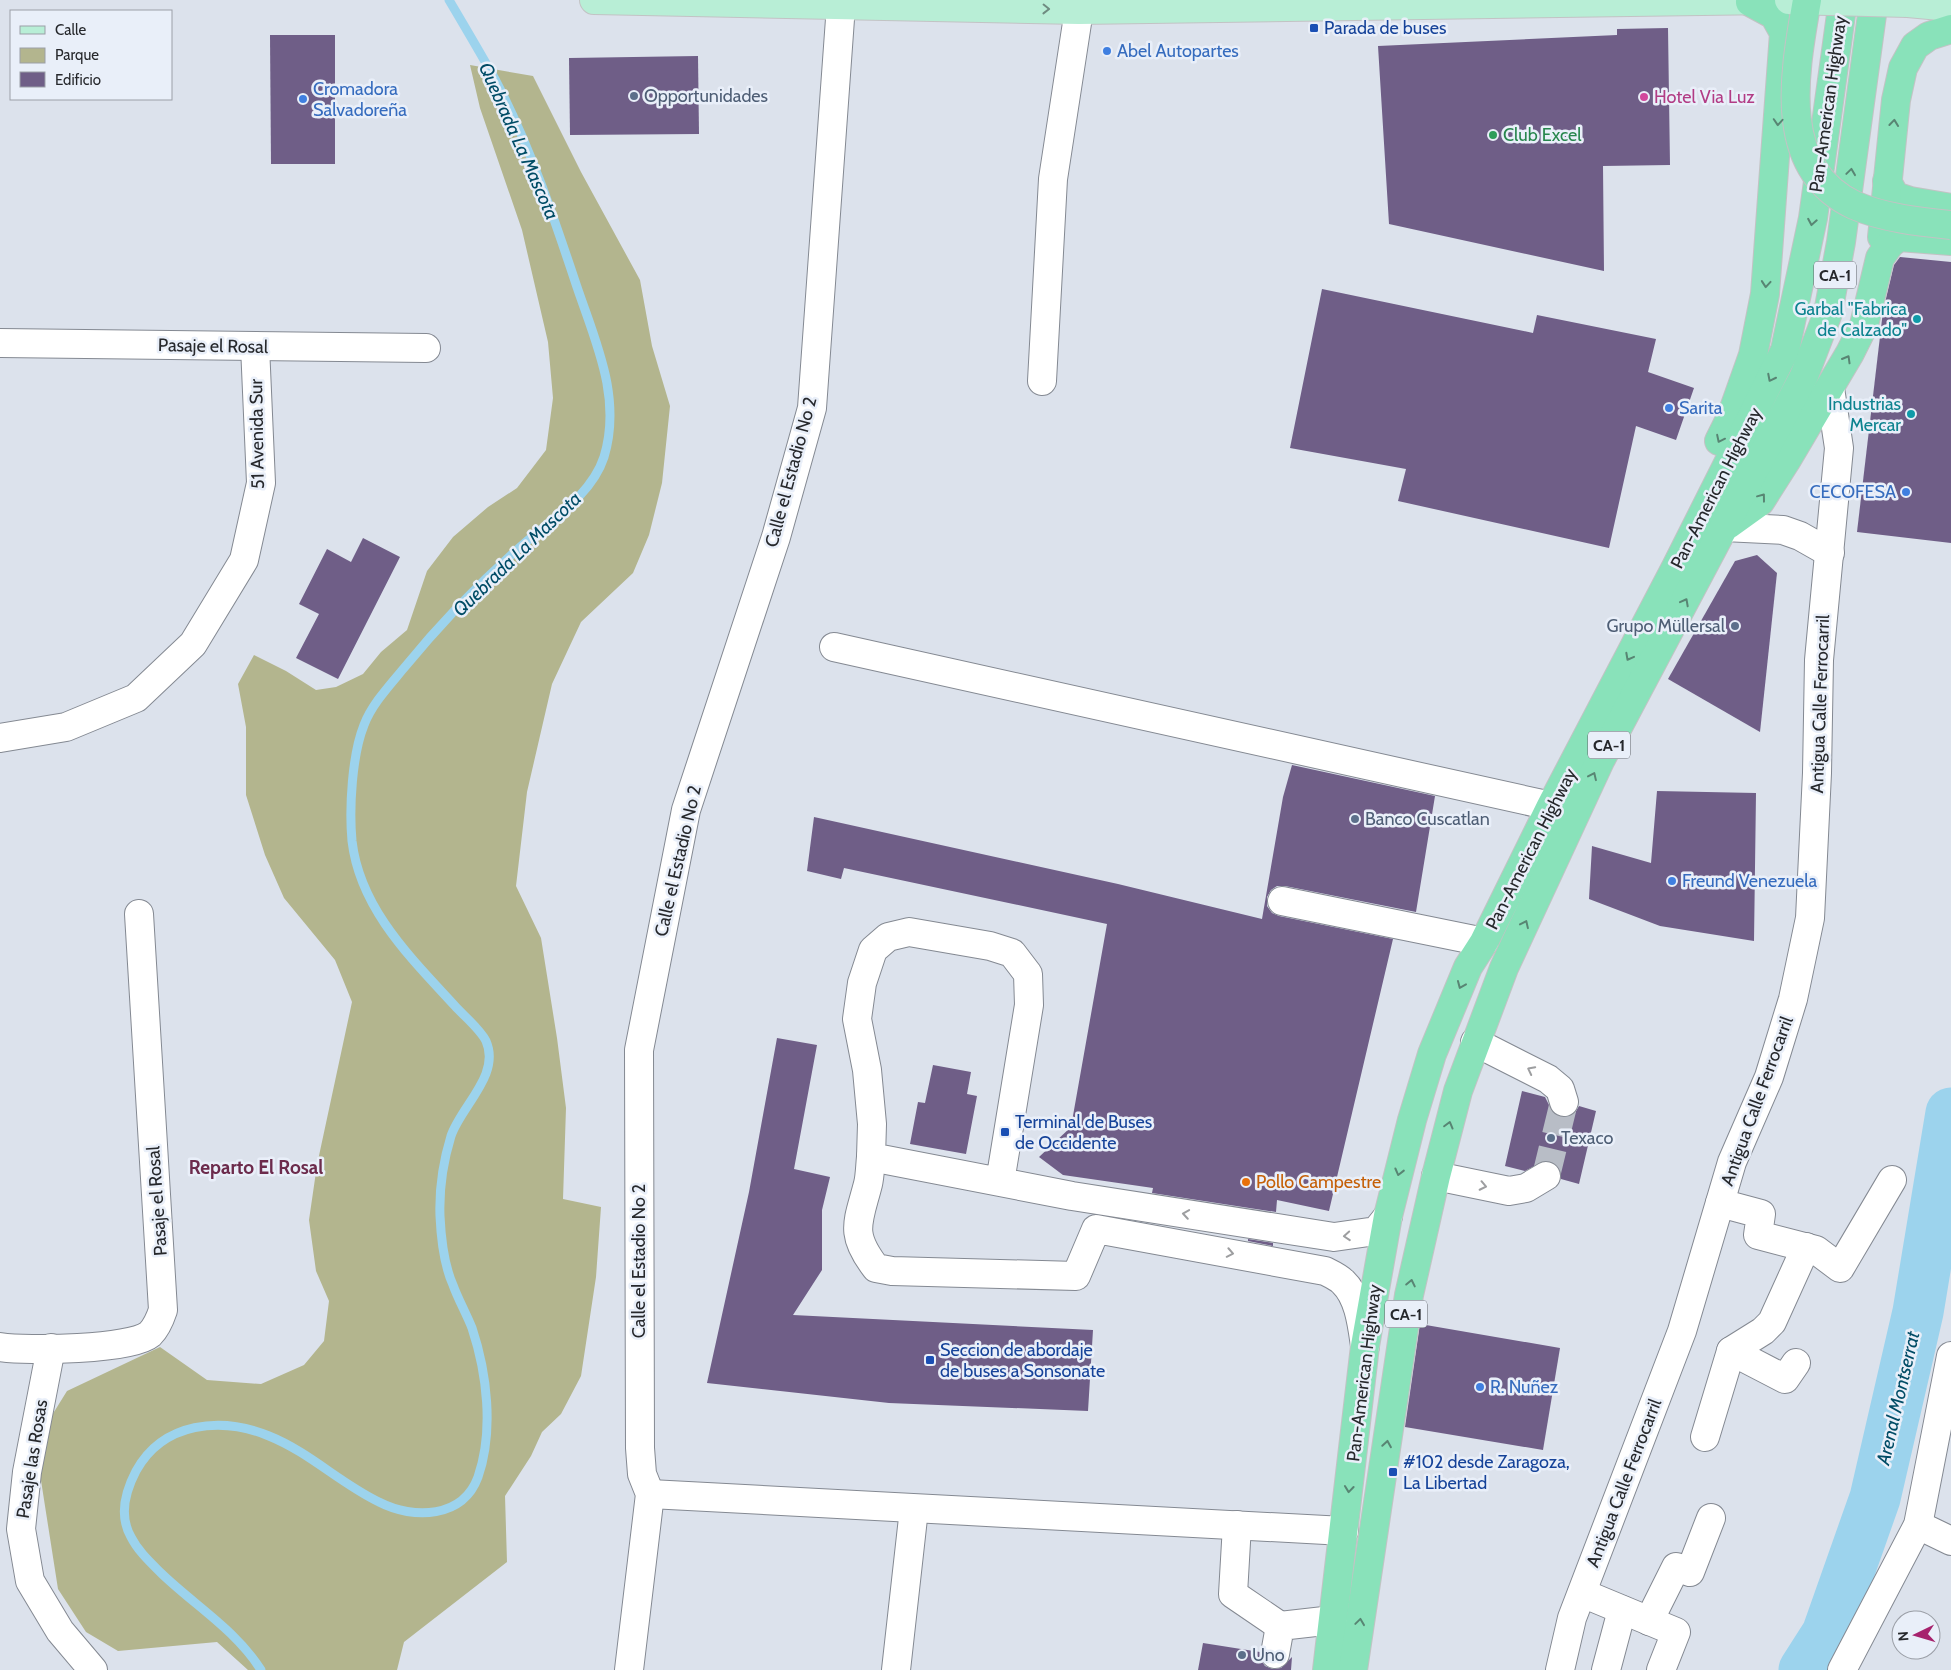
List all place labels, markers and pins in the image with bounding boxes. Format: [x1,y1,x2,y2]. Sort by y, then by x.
place label: Parada de buses [1324,17,1446,39]
marker: Parada de buses [1308,22,1320,34]
place label: Abel Autopartes [1117,40,1239,62]
marker: Abel Autopartes [1101,45,1113,57]
place label: Cromadora Salvadoreña [313,78,407,121]
place label: Opportunidades [644,85,768,107]
place label: Hotel Via Luz [1654,86,1755,108]
marker: Opportunidades [628,90,640,102]
marker: Hotel Via Luz [1638,91,1650,103]
marker: Cromadora Salvadoreña [297,93,309,105]
place label: Club Excel [1503,124,1582,146]
marker: Club Excel [1487,129,1499,141]
place label: Garbal "Fabrica de Calzado" [1795,298,1907,341]
marker: Garbal "Fabrica de Calzado" [1911,313,1923,325]
place label: Industrias Mercar [1828,393,1901,436]
place label: Sarita [1679,397,1723,419]
marker: Sarita [1663,402,1675,414]
marker: Industrias Mercar [1905,408,1917,420]
place label: CECOFESA [1809,481,1896,503]
marker: CECOFESA [1900,486,1912,498]
place label: Grupo Müllersal [1606,615,1726,637]
marker: Grupo Müllersal [1729,620,1741,632]
place label: Banco Cuscatlan [1365,808,1490,830]
marker: Banco Cuscatlan [1349,813,1361,825]
place label: Freund Venezuela [1682,870,1818,892]
marker: Freund Venezuela [1666,875,1678,887]
place label: Terminal de Buses de Occidente [1015,1111,1152,1154]
marker: Terminal de Buses de Occidente [999,1126,1011,1138]
place label: Texaco [1561,1127,1613,1149]
marker: Texaco [1545,1132,1557,1144]
place label: Pollo Campestre [1256,1171,1381,1193]
marker: Pollo Campestre [1240,1176,1252,1188]
place label: Seccion de abordaje de buses a Sonsonate [940,1339,1105,1382]
marker: Seccion de abordaje de buses a Sonsonate [924,1354,936,1366]
place label: R. Nuñez [1490,1376,1559,1398]
marker: R. Nuñez [1474,1381,1486,1393]
place label: #102 desde Zaragoza, La Libertad [1403,1451,1570,1494]
marker: #102 desde Zaragoza, La Libertad [1387,1466,1399,1478]
place label: Uno [1252,1644,1285,1666]
marker: Uno [1236,1649,1248,1661]

